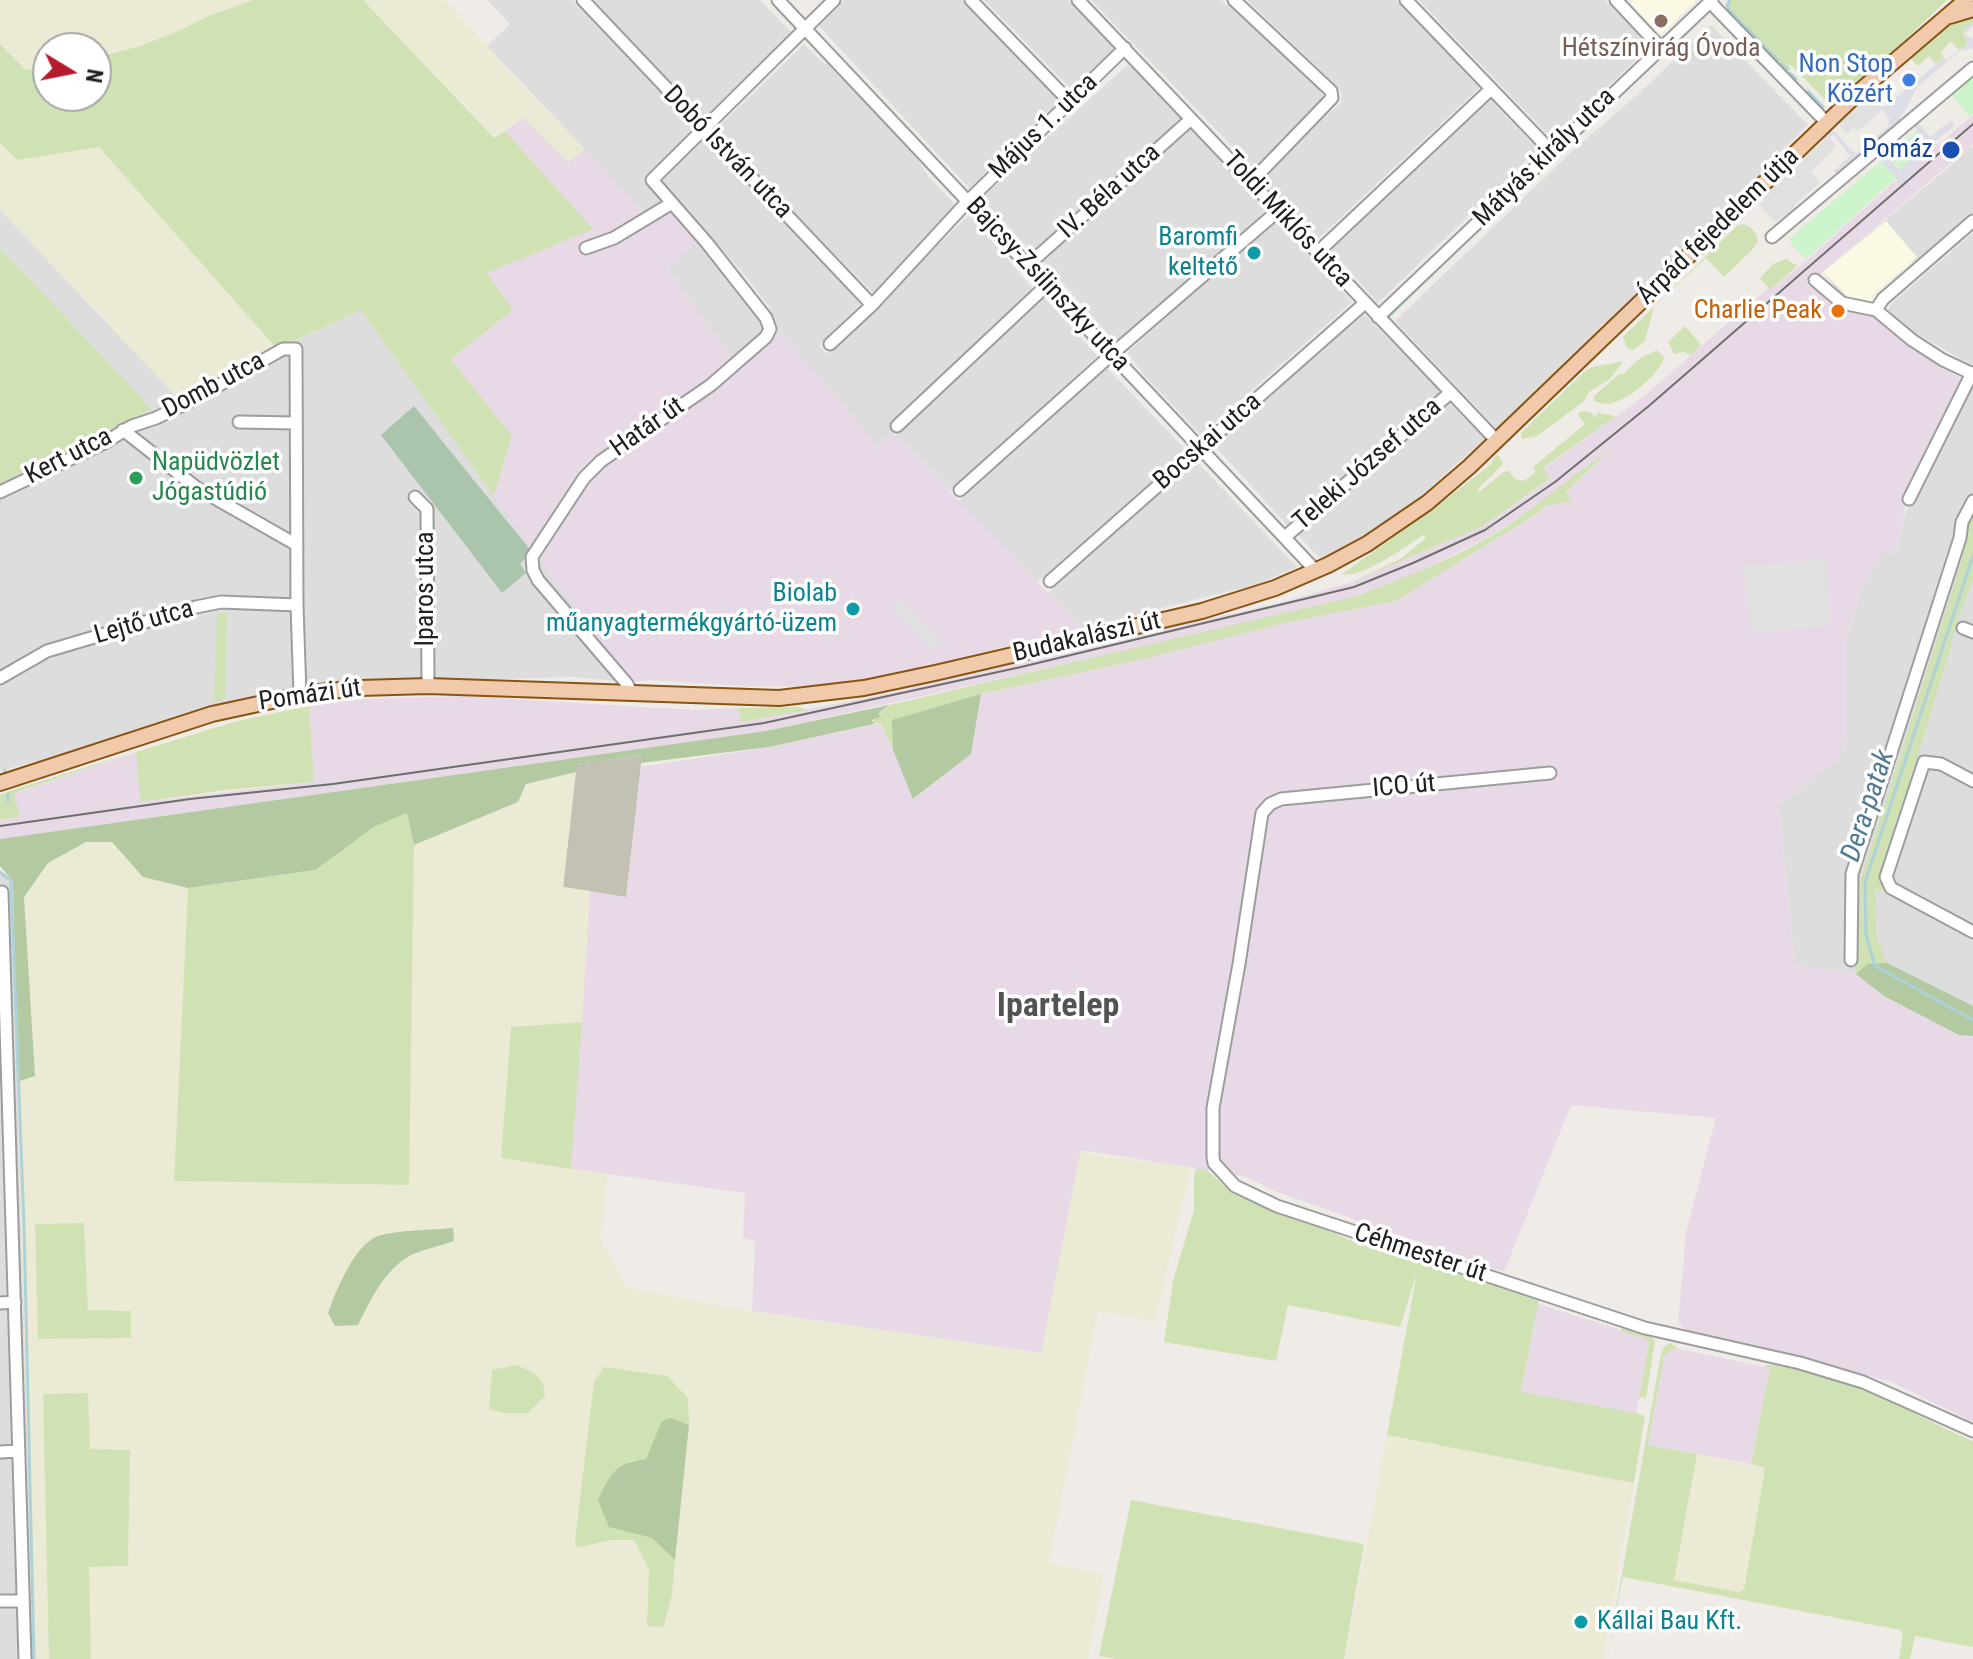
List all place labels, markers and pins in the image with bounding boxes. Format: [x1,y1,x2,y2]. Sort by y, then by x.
marker: Hétszínvirág Óvoda [1652,12,1670,30]
place label: Hétszínvirág Óvoda [1562,33,1760,65]
place label: Non Stop Közért [1798,49,1893,110]
marker: Non Stop Közért [1900,71,1918,89]
place label: Pomáz [1862,134,1933,166]
marker: Pomáz [1940,139,1962,161]
place label: Baromfi keltető [1158,222,1238,284]
marker: Baromfi keltető [1245,244,1263,262]
place label: Charlie Peak [1694,295,1822,327]
marker: Charlie Peak [1829,302,1847,320]
place label: Napüdvözlet Jógastúdió [152,447,280,508]
marker: Napüdvözlet Jógastúdió [127,469,145,487]
place label: Biolab műanyagtermékgyártó-üzem [546,578,837,640]
marker: Biolab műanyagtermékgyártó-üzem [844,600,862,618]
place label: Kállai Bau Kft. [1597,1606,1742,1638]
marker: Kállai Bau Kft. [1572,1613,1590,1631]

